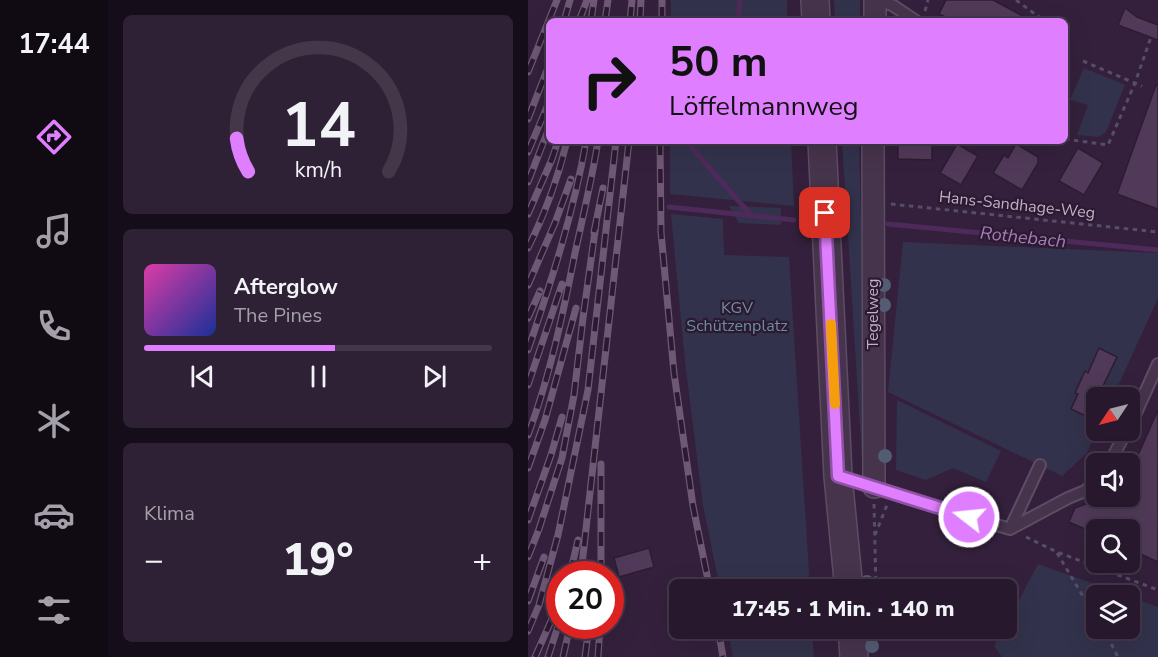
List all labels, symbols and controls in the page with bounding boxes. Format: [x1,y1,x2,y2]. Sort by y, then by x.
text: 17:44 [18,26,90,63]
text: 50 m [669,34,768,91]
icon: right [570,42,648,120]
text: 14 [281,83,355,168]
text: Löffelmannweg [669,88,859,125]
icon: directions [33,116,75,158]
text: km/h [294,155,342,185]
street label: Hans-Sandhage-Weg [938,186,1096,224]
pin [799,187,850,238]
icon: arrive [808,196,841,229]
icon: music [33,210,75,252]
water label: Rothebach [979,221,1067,253]
text: Afterglow [234,272,338,302]
street label: Tegelweg [862,279,884,349]
park label: KGV Schützenplatz [686,297,788,337]
text: The Pines [234,302,322,329]
icon: phone [33,305,75,347]
icon: previous [186,360,219,393]
icon: pause [302,360,335,393]
icon: next [418,360,451,393]
north arrow [1086,387,1140,441]
map controls [1086,387,1140,639]
icon: climate [33,400,75,442]
button: sound [1086,453,1140,507]
position arrow [937,485,1001,549]
icon: car [33,494,75,536]
text: Klima [144,500,195,527]
button: search [1086,519,1140,573]
text: 19° [282,530,354,591]
text: − [144,538,164,583]
text: + [472,538,492,583]
speed limit sign: 20 [546,561,624,639]
button: layers [1086,585,1140,639]
icon: filters [33,589,75,631]
text: 17:45 · 1 Min. · 140 m [732,594,955,624]

